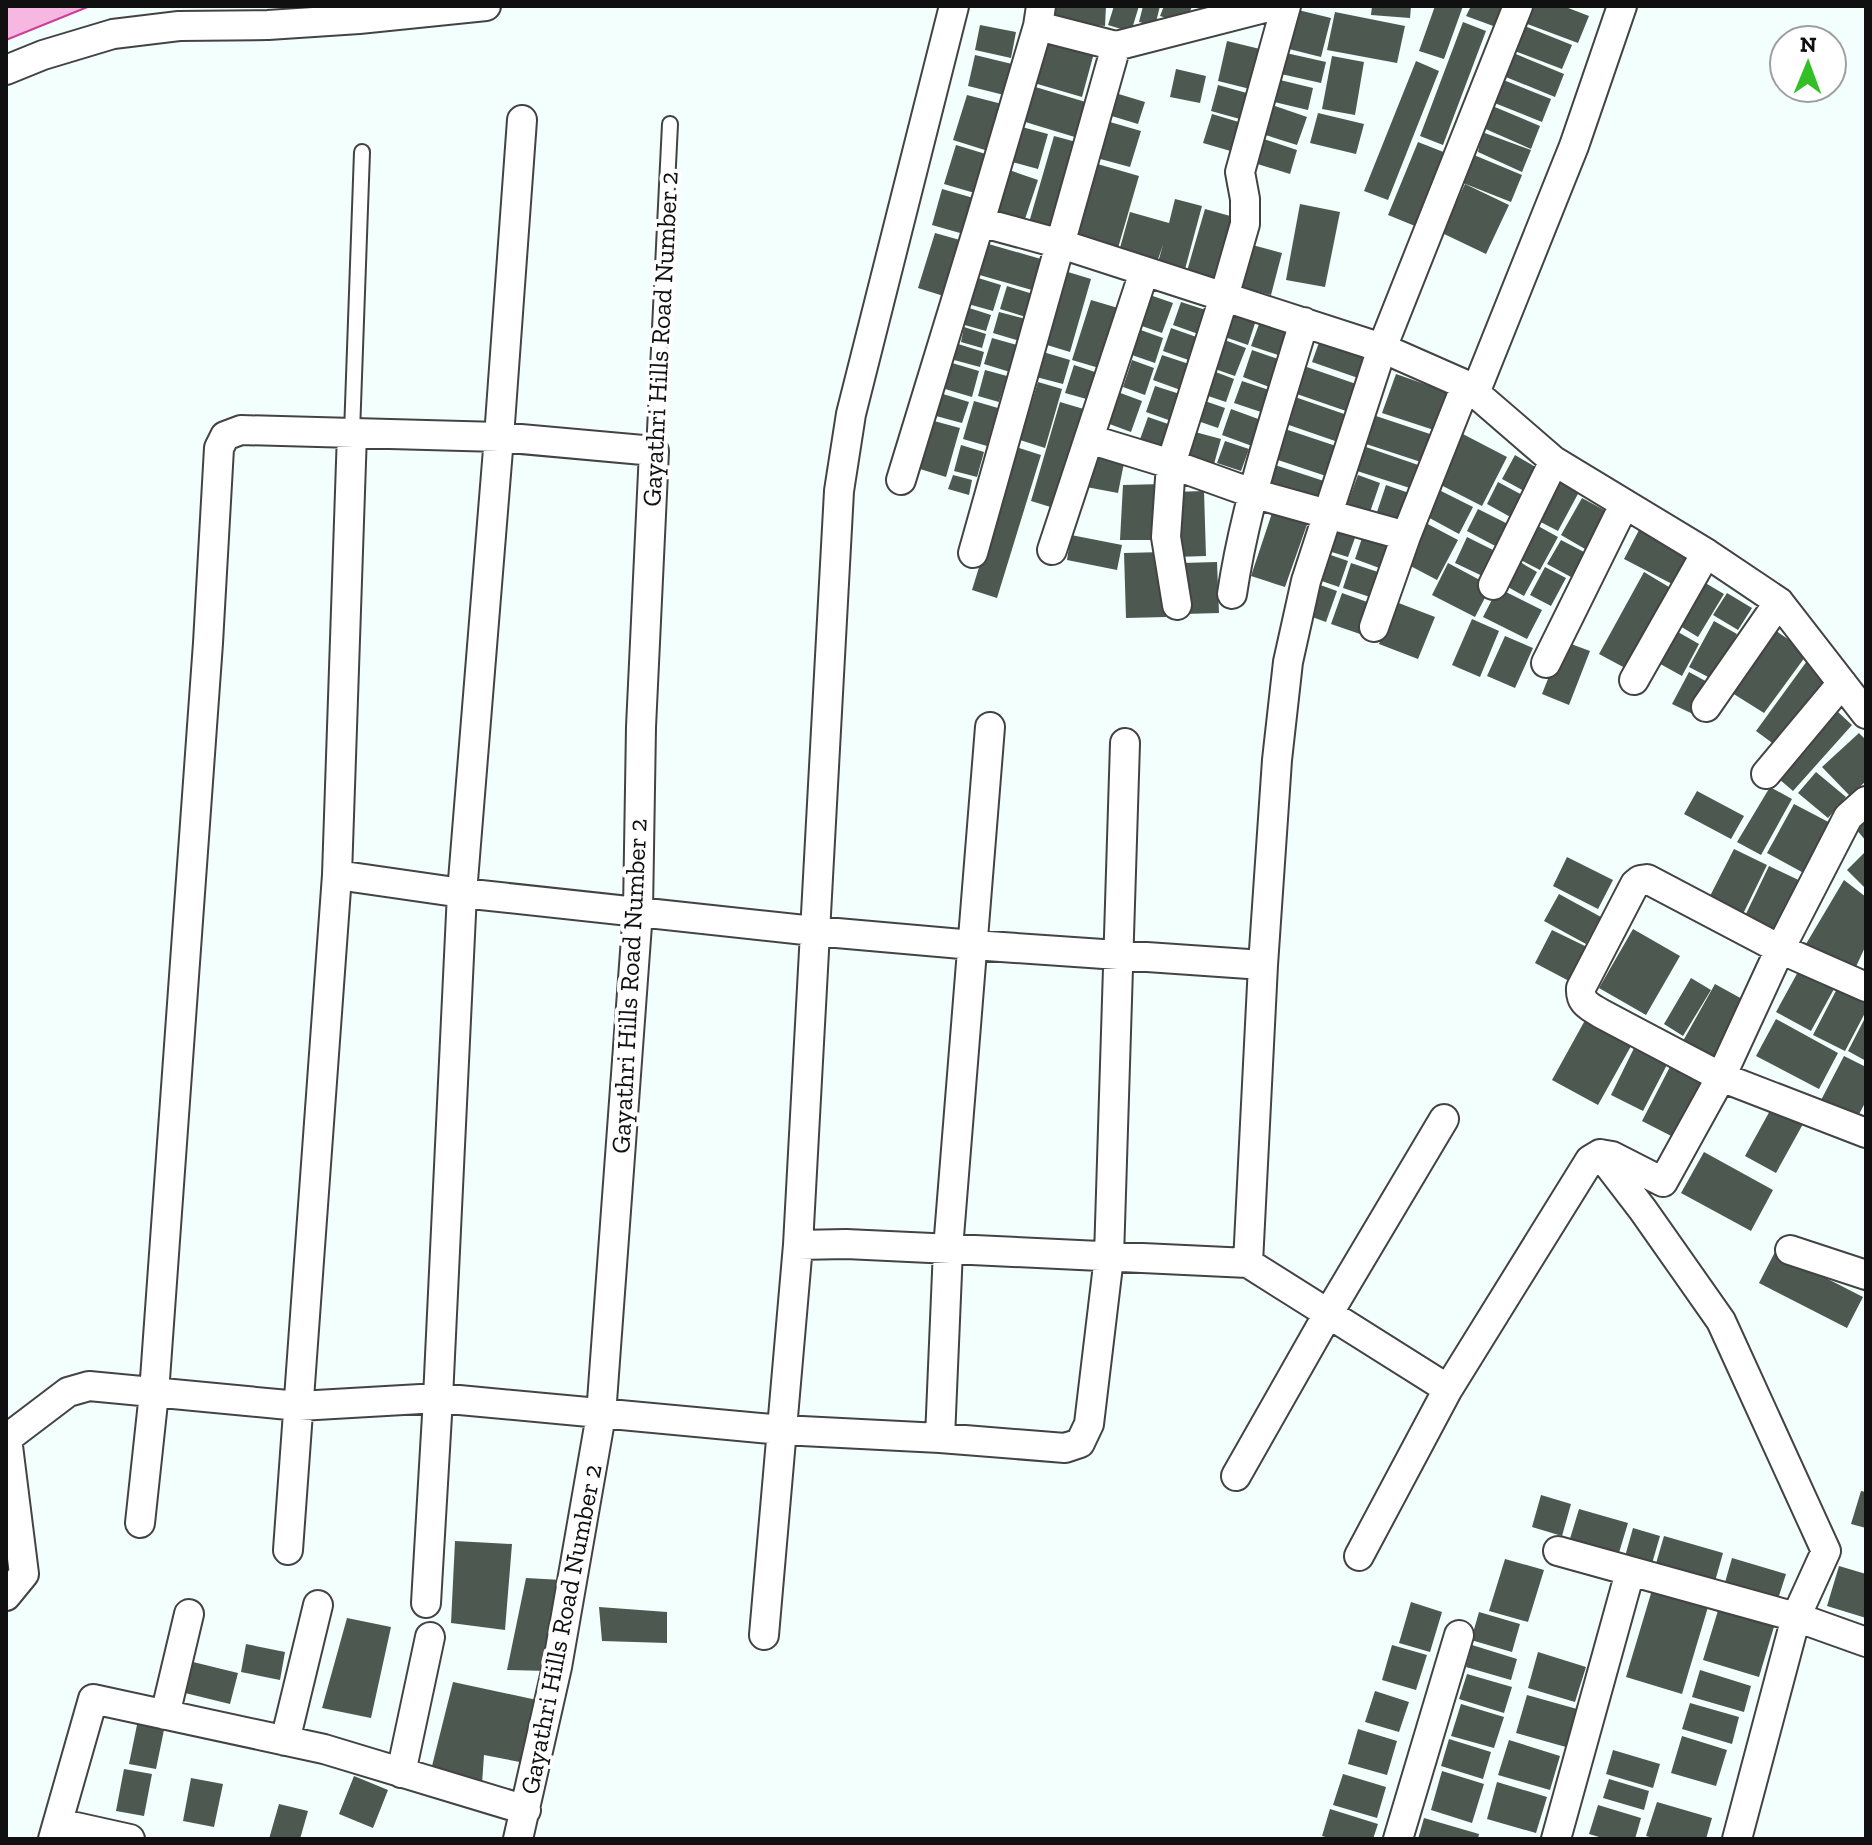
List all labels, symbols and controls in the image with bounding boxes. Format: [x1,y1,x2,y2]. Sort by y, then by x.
north arrow [1768,24,1848,104]
text: N [1800,31,1817,58]
street label: Gayathri Hills Road Number 2 [635,171,685,507]
street label: Gayathri Hills Road Number 2 [604,818,654,1154]
street label: Gayathri Hills Road Number 2 [513,1461,609,1797]

